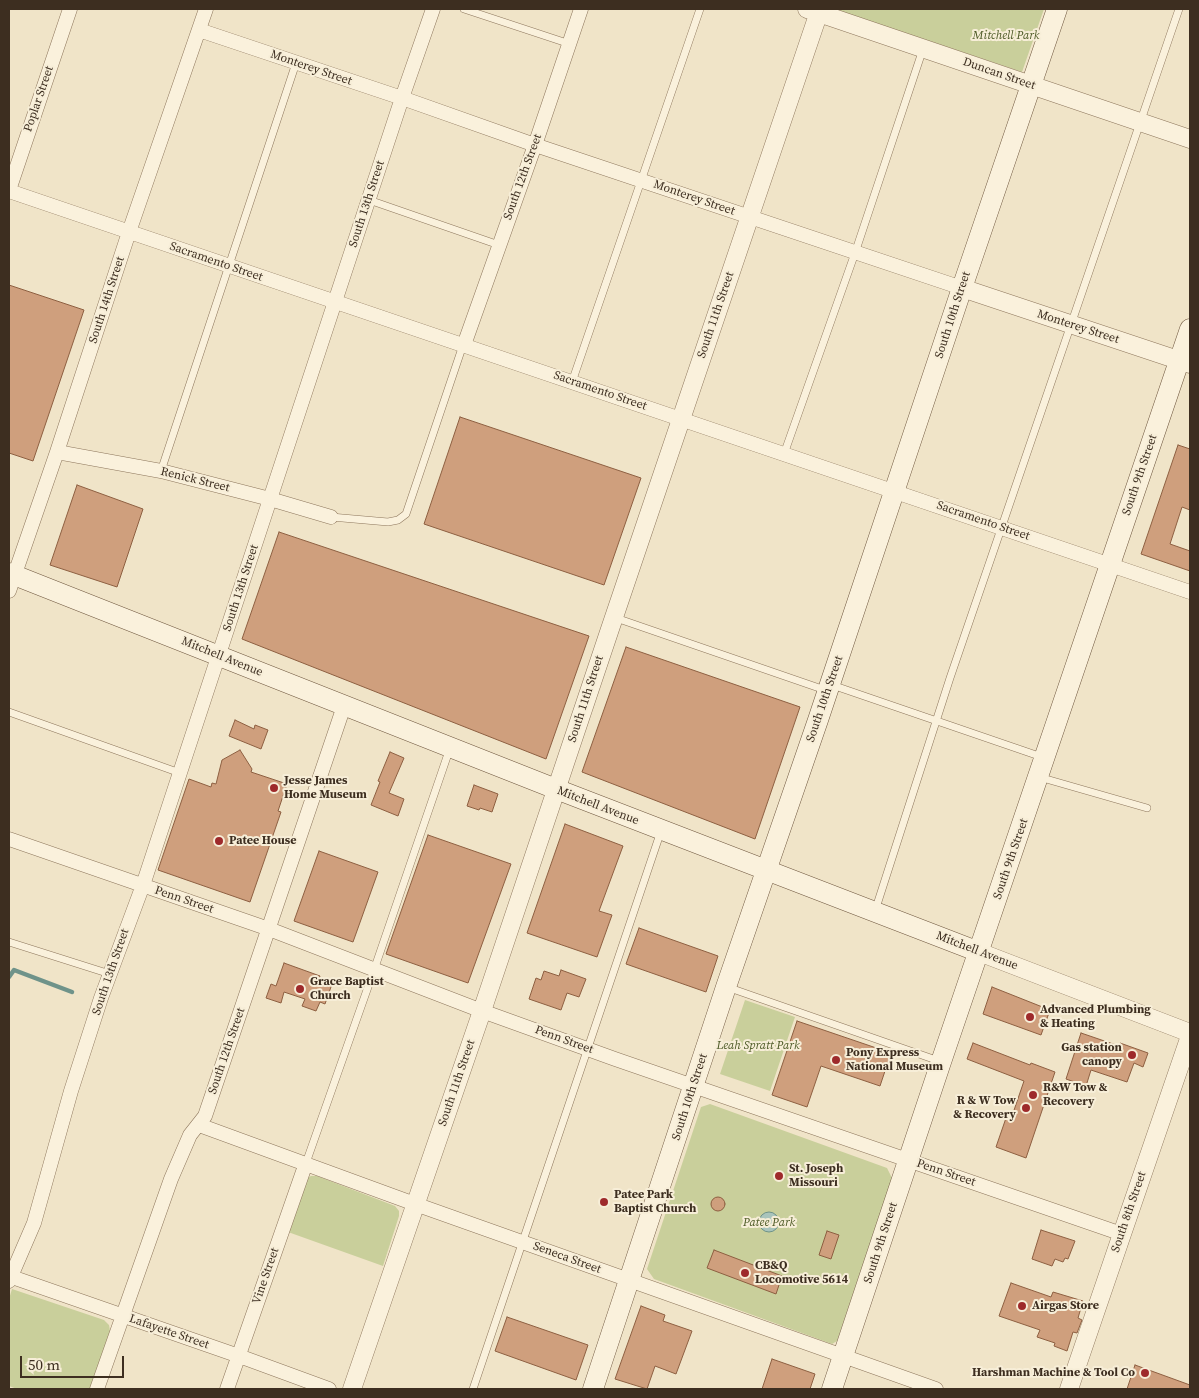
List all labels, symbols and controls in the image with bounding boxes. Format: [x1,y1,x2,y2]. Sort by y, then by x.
park label: Mitchell Park [972,29,1040,43]
street label: Monterey Street [268,47,354,89]
street label: Duncan Street [961,55,1037,93]
street label: Poplar Street [21,64,57,134]
street label: South 12th Street [501,132,545,222]
street label: South 13th Street [346,159,388,249]
street label: Monterey Street [651,177,737,219]
street label: Sacramento Street [168,239,264,285]
street label: South 14th Street [86,255,128,345]
street label: South 11th Street [694,270,738,360]
street label: South 10th Street [932,270,974,360]
street label: Monterey Street [1035,307,1121,347]
street label: Sacramento Street [552,368,648,414]
street label: South 9th Street [1119,433,1161,517]
street label: Renick Street [159,464,231,496]
street label: Sacramento Street [935,498,1031,544]
street label: South 13th Street [220,543,262,633]
street label: Mitchell Avenue [179,634,265,680]
street label: South 11th Street [565,654,607,744]
street label: South 10th Street [803,654,847,744]
place label: Jesse James Home Museum [284,774,367,802]
marker: Jesse James Home Museum [268,782,280,794]
street label: Mitchell Avenue [555,784,641,828]
street label: South 9th Street [990,817,1032,901]
place label: Patee House [229,834,297,848]
marker: Patee House [213,835,225,847]
street label: Penn Street [153,883,215,917]
street label: South 13th Street [89,927,133,1017]
street label: Mitchell Avenue [934,929,1020,973]
place label: Grace Baptist Church [310,975,384,1003]
marker: Grace Baptist Church [294,983,306,995]
place label: Advanced Plumbing & Heating [1040,1003,1151,1031]
street label: South 12th Street [205,1006,249,1096]
marker: Advanced Plumbing & Heating [1024,1011,1036,1023]
street label: Penn Street [533,1023,595,1057]
street label: South 11th Street [435,1038,479,1128]
park label: Leah Spratt Park [716,1039,800,1053]
place label: Gas station canopy [1061,1041,1122,1069]
place label: Pony Express National Museum [846,1046,943,1074]
marker: Gas station canopy [1126,1049,1138,1061]
street label: South 10th Street [669,1052,711,1142]
marker: Pony Express National Museum [830,1054,842,1066]
place label: R&W Tow & Recovery [1043,1081,1107,1109]
marker: R&W Tow & Recovery [1027,1089,1039,1101]
place label: R & W Tow & Recovery [953,1094,1016,1122]
marker: R & W Tow & Recovery [1020,1102,1032,1114]
street label: Penn Street [915,1156,977,1190]
place label: St. Joseph Missouri [789,1162,843,1190]
marker: St. Joseph Missouri [773,1170,785,1182]
street label: South 8th Street [1108,1170,1150,1254]
place label: Patee Park Baptist Church [614,1188,696,1216]
marker: Patee Park Baptist Church [598,1196,610,1208]
street label: South 9th Street [861,1201,901,1285]
park label: Patee Park [743,1216,795,1230]
street label: Seneca Street [531,1239,603,1277]
street label: Vine Street [250,1246,282,1306]
place label: CB&Q Locomotive 5614 [755,1259,848,1287]
marker: CB&Q Locomotive 5614 [739,1267,751,1279]
place label: Airgas Store [1032,1299,1099,1313]
marker: Airgas Store [1016,1300,1028,1312]
street label: Lafayette Street [127,1312,211,1352]
scale bar [22,1346,126,1378]
text: 50 m [28,1354,60,1375]
place label: Harshman Machine & Tool Co [972,1366,1135,1380]
marker: Harshman Machine & Tool Co [1139,1367,1151,1379]

